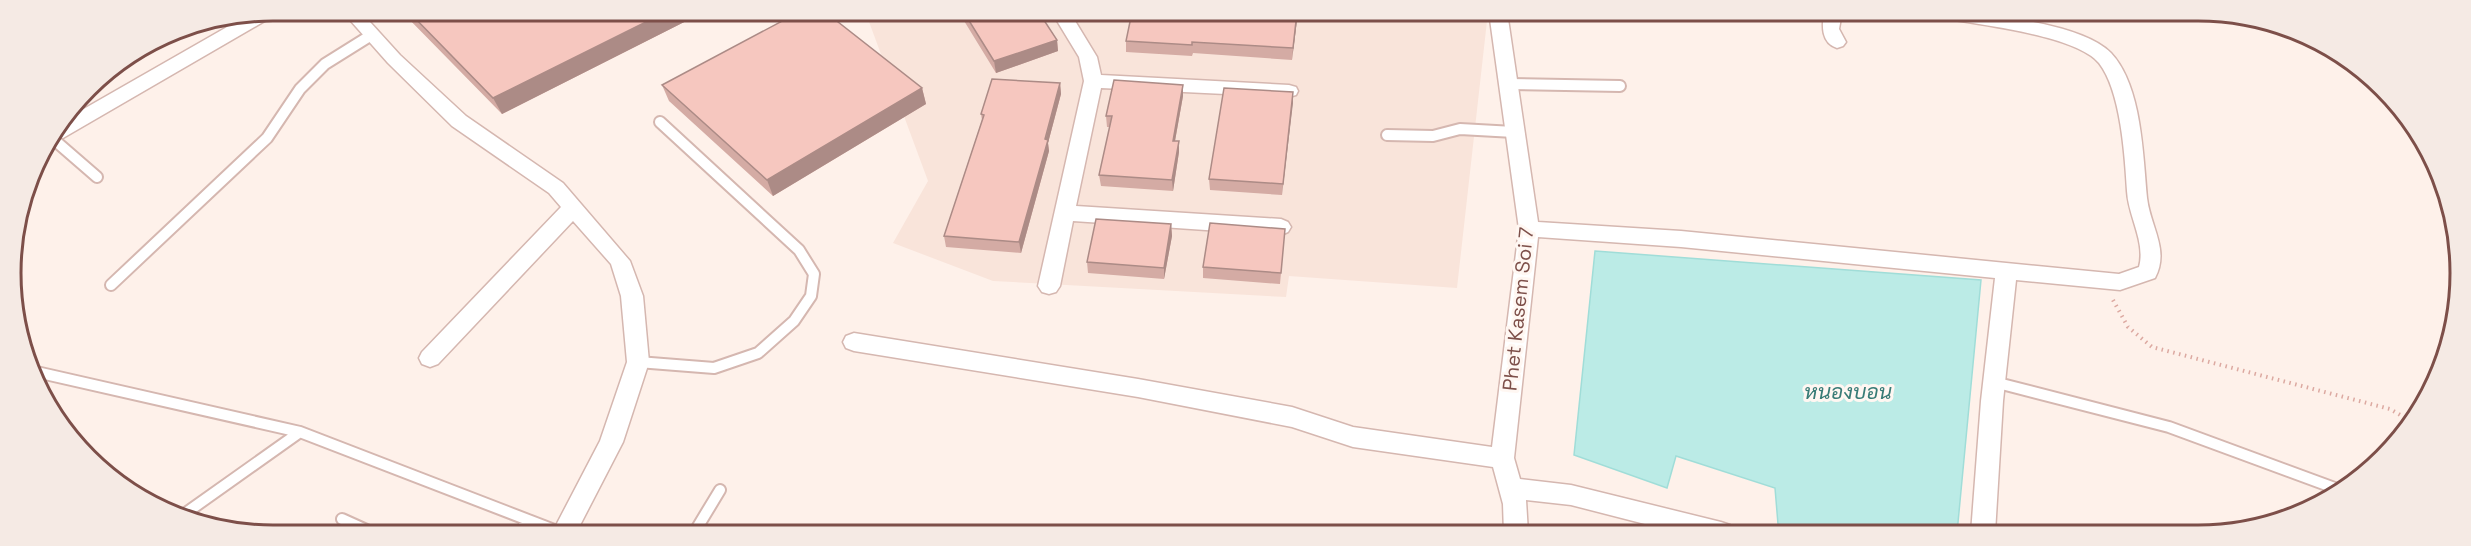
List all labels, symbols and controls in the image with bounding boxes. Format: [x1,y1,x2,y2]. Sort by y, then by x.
street label: Phet Kasem Soi 7 [1496,226,1540,392]
water label: หนองบอน [1804,378,1893,405]

